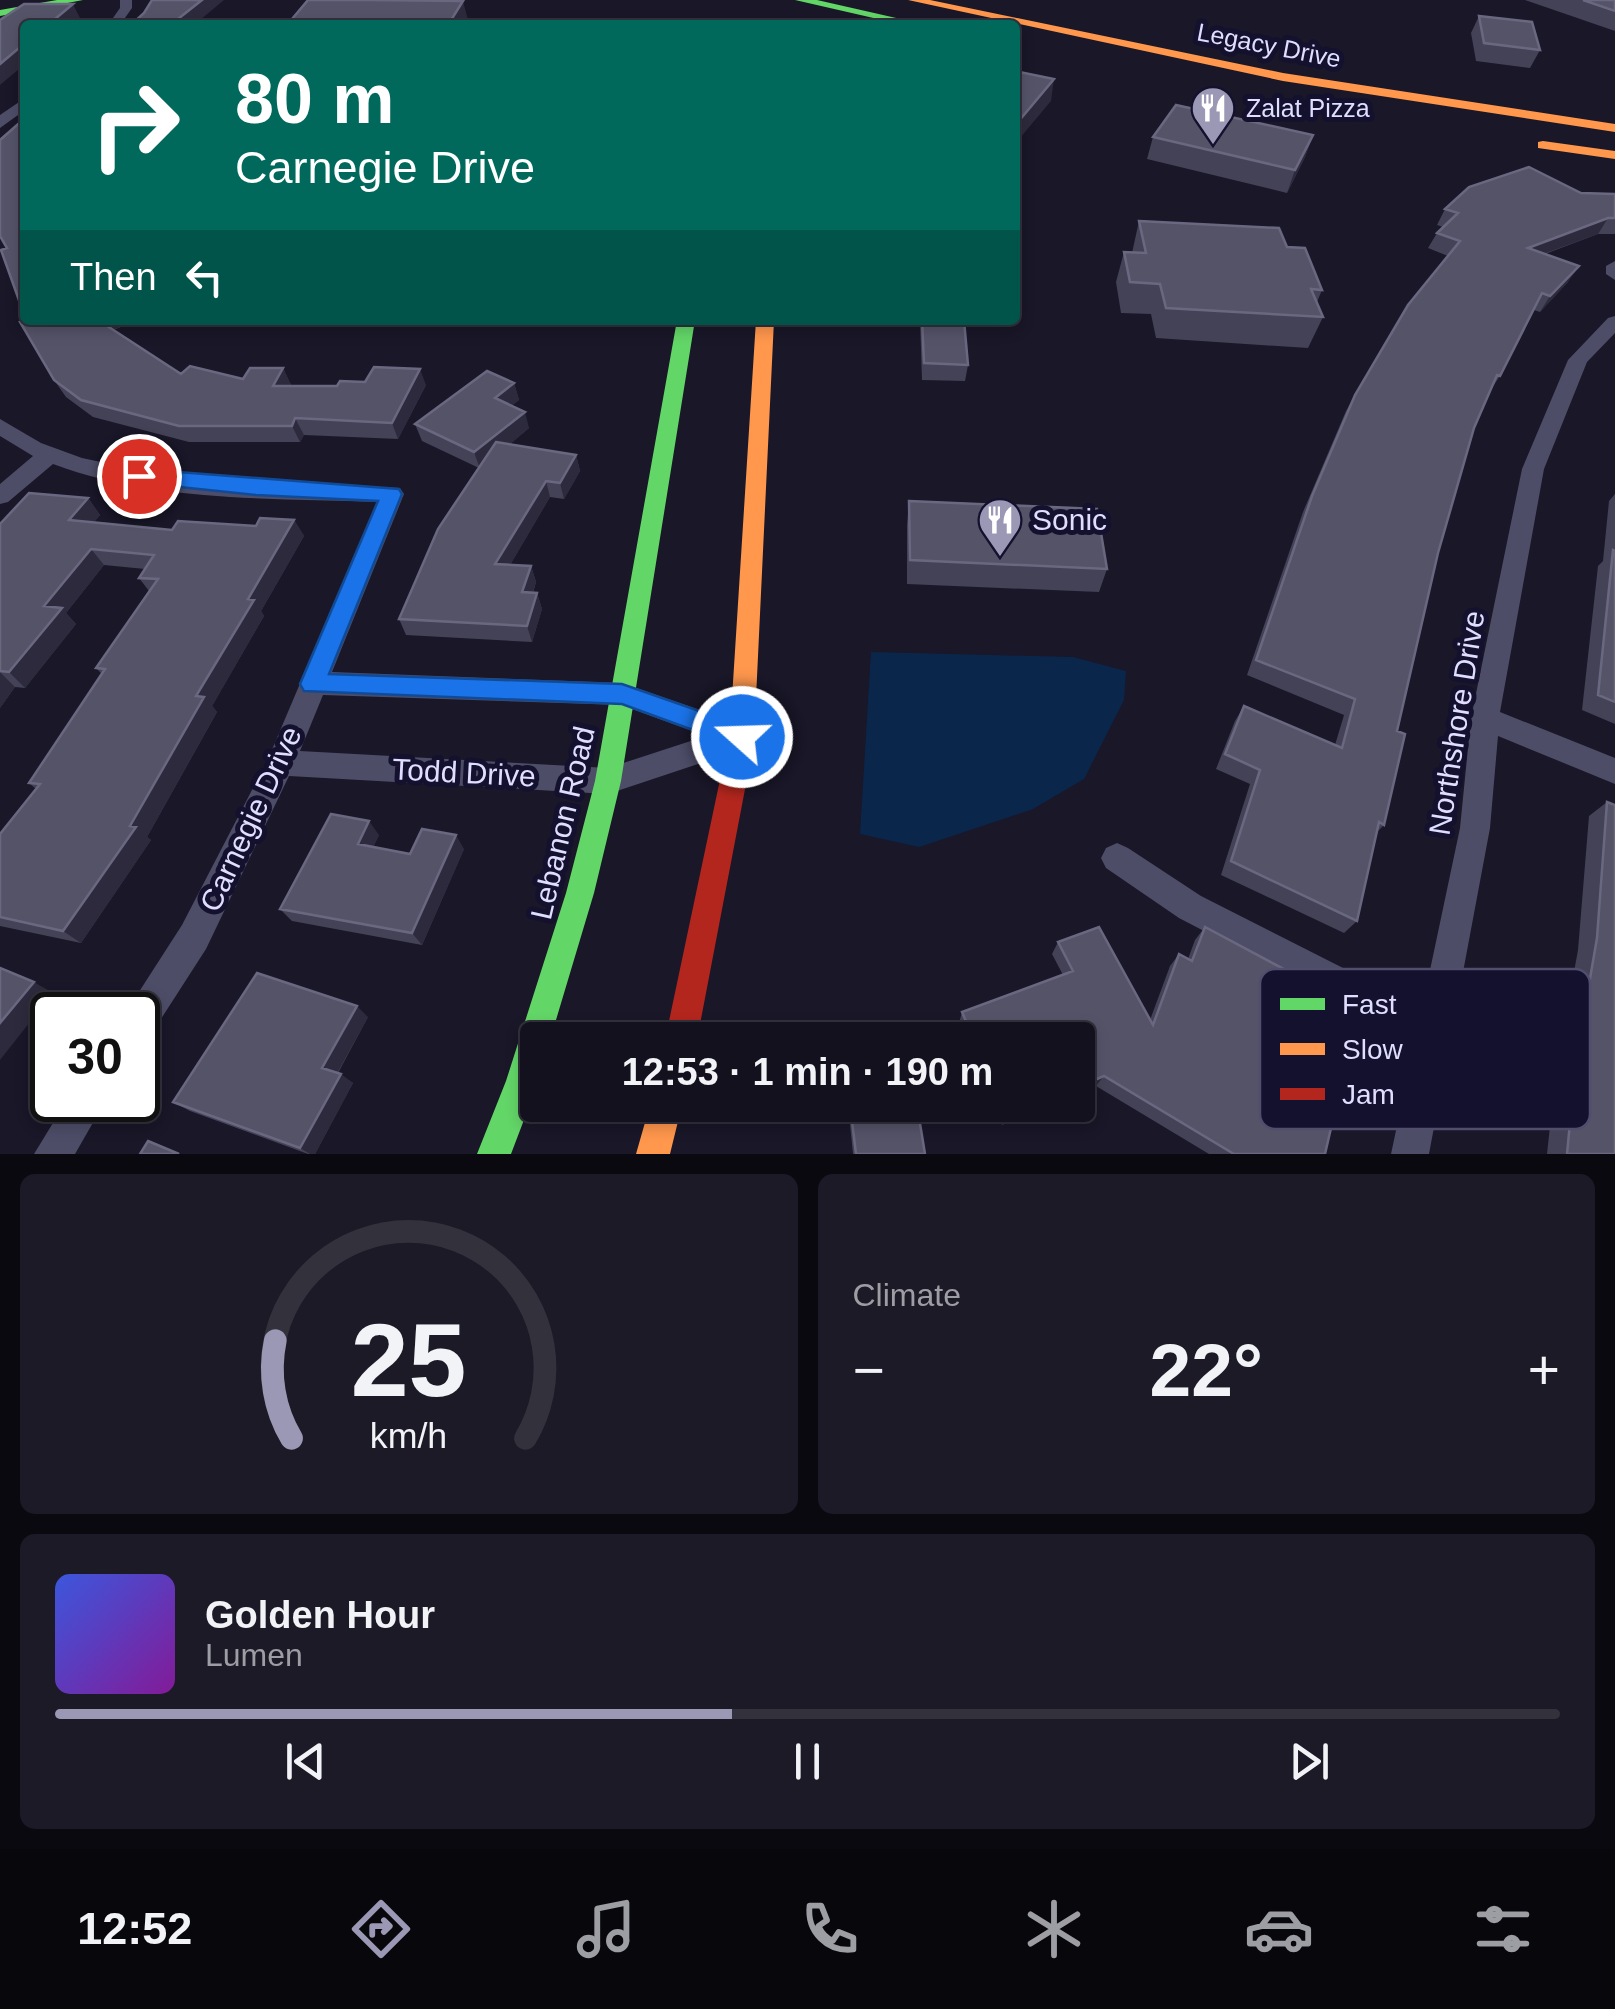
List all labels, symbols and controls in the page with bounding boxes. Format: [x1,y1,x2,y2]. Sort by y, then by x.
street label: Legacy Drive [1195,17,1343,73]
icon: right [70,60,200,190]
text: 80 m [235,60,395,138]
restaurant icon: Zalat Pizza [1190,85,1236,146]
place label: Zalat Pizza [1246,94,1370,122]
text: Carnegie Drive [235,142,535,193]
icon: left [177,250,232,305]
text: Then [70,256,157,298]
pin [97,434,182,519]
icon: arrive [112,449,167,504]
restaurant icon: Sonic [977,497,1023,558]
place label: Sonic [1032,503,1107,536]
street label: Northshore Drive [1422,608,1491,837]
position arrow [690,685,794,789]
street label: Carnegie Drive [193,721,308,916]
street label: Lebanon Road [524,723,601,923]
street label: Todd Drive [392,752,536,793]
legend [1260,969,1590,1129]
text: Fast [1342,989,1397,1020]
speed limit sign: 30 [30,992,160,1122]
text: Slow [1342,1034,1403,1065]
text: 12:53 · 1 min · 190 m [622,1051,993,1093]
text: Jam [1342,1079,1395,1110]
text: Climate [853,1277,961,1313]
text: 25 [351,1302,467,1418]
text: 22° [1150,1328,1263,1412]
text: − [853,1339,885,1401]
text: + [1528,1339,1560,1401]
text: km/h [370,1416,447,1456]
text: Golden Hour [205,1594,435,1636]
text: Lumen [205,1637,303,1673]
icon: previous [278,1734,333,1789]
icon: pause [780,1734,835,1789]
icon: next [1282,1734,1337,1789]
icon: directions [346,1894,416,1964]
icon: music [571,1894,641,1964]
icon: phone [795,1894,865,1964]
icon: climate [1019,1894,1089,1964]
icon: car [1244,1894,1314,1964]
icon: filters [1468,1894,1538,1964]
text: 12:52 [77,1903,192,1954]

